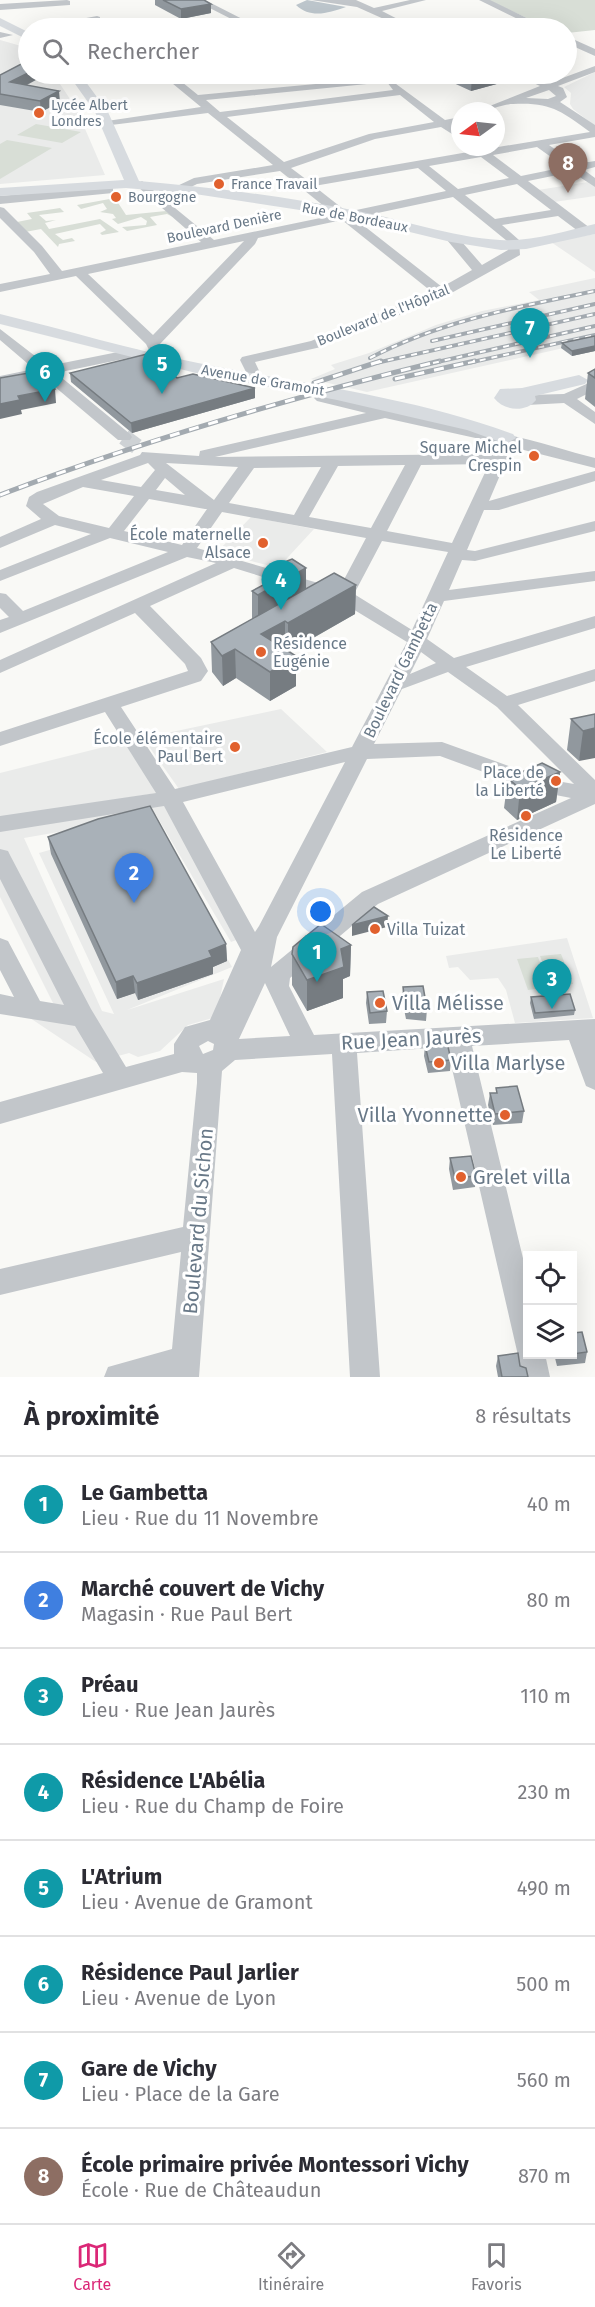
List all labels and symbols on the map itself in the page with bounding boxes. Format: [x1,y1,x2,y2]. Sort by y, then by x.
place label: Lycée Albert Londres [51,97,129,130]
north arrow [451,102,505,156]
marker: Lycée Albert Londres [32,106,46,120]
pin: 8 [548,144,588,193]
place label: France Travail [231,176,317,193]
marker: France Travail [212,177,226,191]
place label: Bourgogne [128,189,196,206]
marker: Bourgogne [109,190,123,204]
street label: Rue de Bordeaux [300,199,410,236]
street label: Boulevard Denière [165,206,283,247]
street label: Boulevard de l'Hôpital [315,281,452,350]
pin: 7 [510,308,550,358]
pin: 5 [142,344,182,394]
pin: 6 [26,352,64,402]
street label: Avenue de Gramont [200,361,327,400]
place label: Square Michel Crespin [420,438,522,475]
marker: Square Michel Crespin [527,449,541,463]
place label: École maternelle Alsace [130,524,251,562]
marker: École maternelle Alsace [256,536,270,550]
pin: 4 [262,560,300,610]
street label: Boulevard Gambetta [359,599,442,741]
place label: Résidence Eugénie [273,634,347,671]
marker: Résidence Eugénie [254,645,268,659]
place label: École élémentaire Paul Bert [93,728,223,766]
marker: École élémentaire Paul Bert [228,740,242,754]
place label: Place de la Liberté [475,763,544,800]
marker: Place de la Liberté [549,774,563,788]
marker: Résidence Le Liberté [519,809,533,823]
place label: Résidence Le Liberté [489,826,563,863]
pin: 2 [114,854,154,903]
your location [306,897,335,926]
place label: Villa Tuizat [387,920,466,939]
marker: Villa Tuizat [368,922,382,936]
pin: 1 [298,932,336,982]
pin: 3 [532,960,572,1009]
place label: Villa Mélisse [392,991,504,1015]
marker: Villa Mélisse [373,996,387,1010]
street label: Rue Jean Jaurès [340,1023,482,1055]
place label: Villa Marlyse [451,1051,565,1075]
marker: Villa Marlyse [432,1056,446,1070]
place label: Villa Yvonnette [358,1103,493,1127]
marker: Villa Yvonnette [498,1108,512,1122]
street label: Boulevard du Sichon [178,1127,218,1315]
place label: Grelet villa [473,1165,571,1189]
marker: Grelet villa [454,1170,468,1184]

